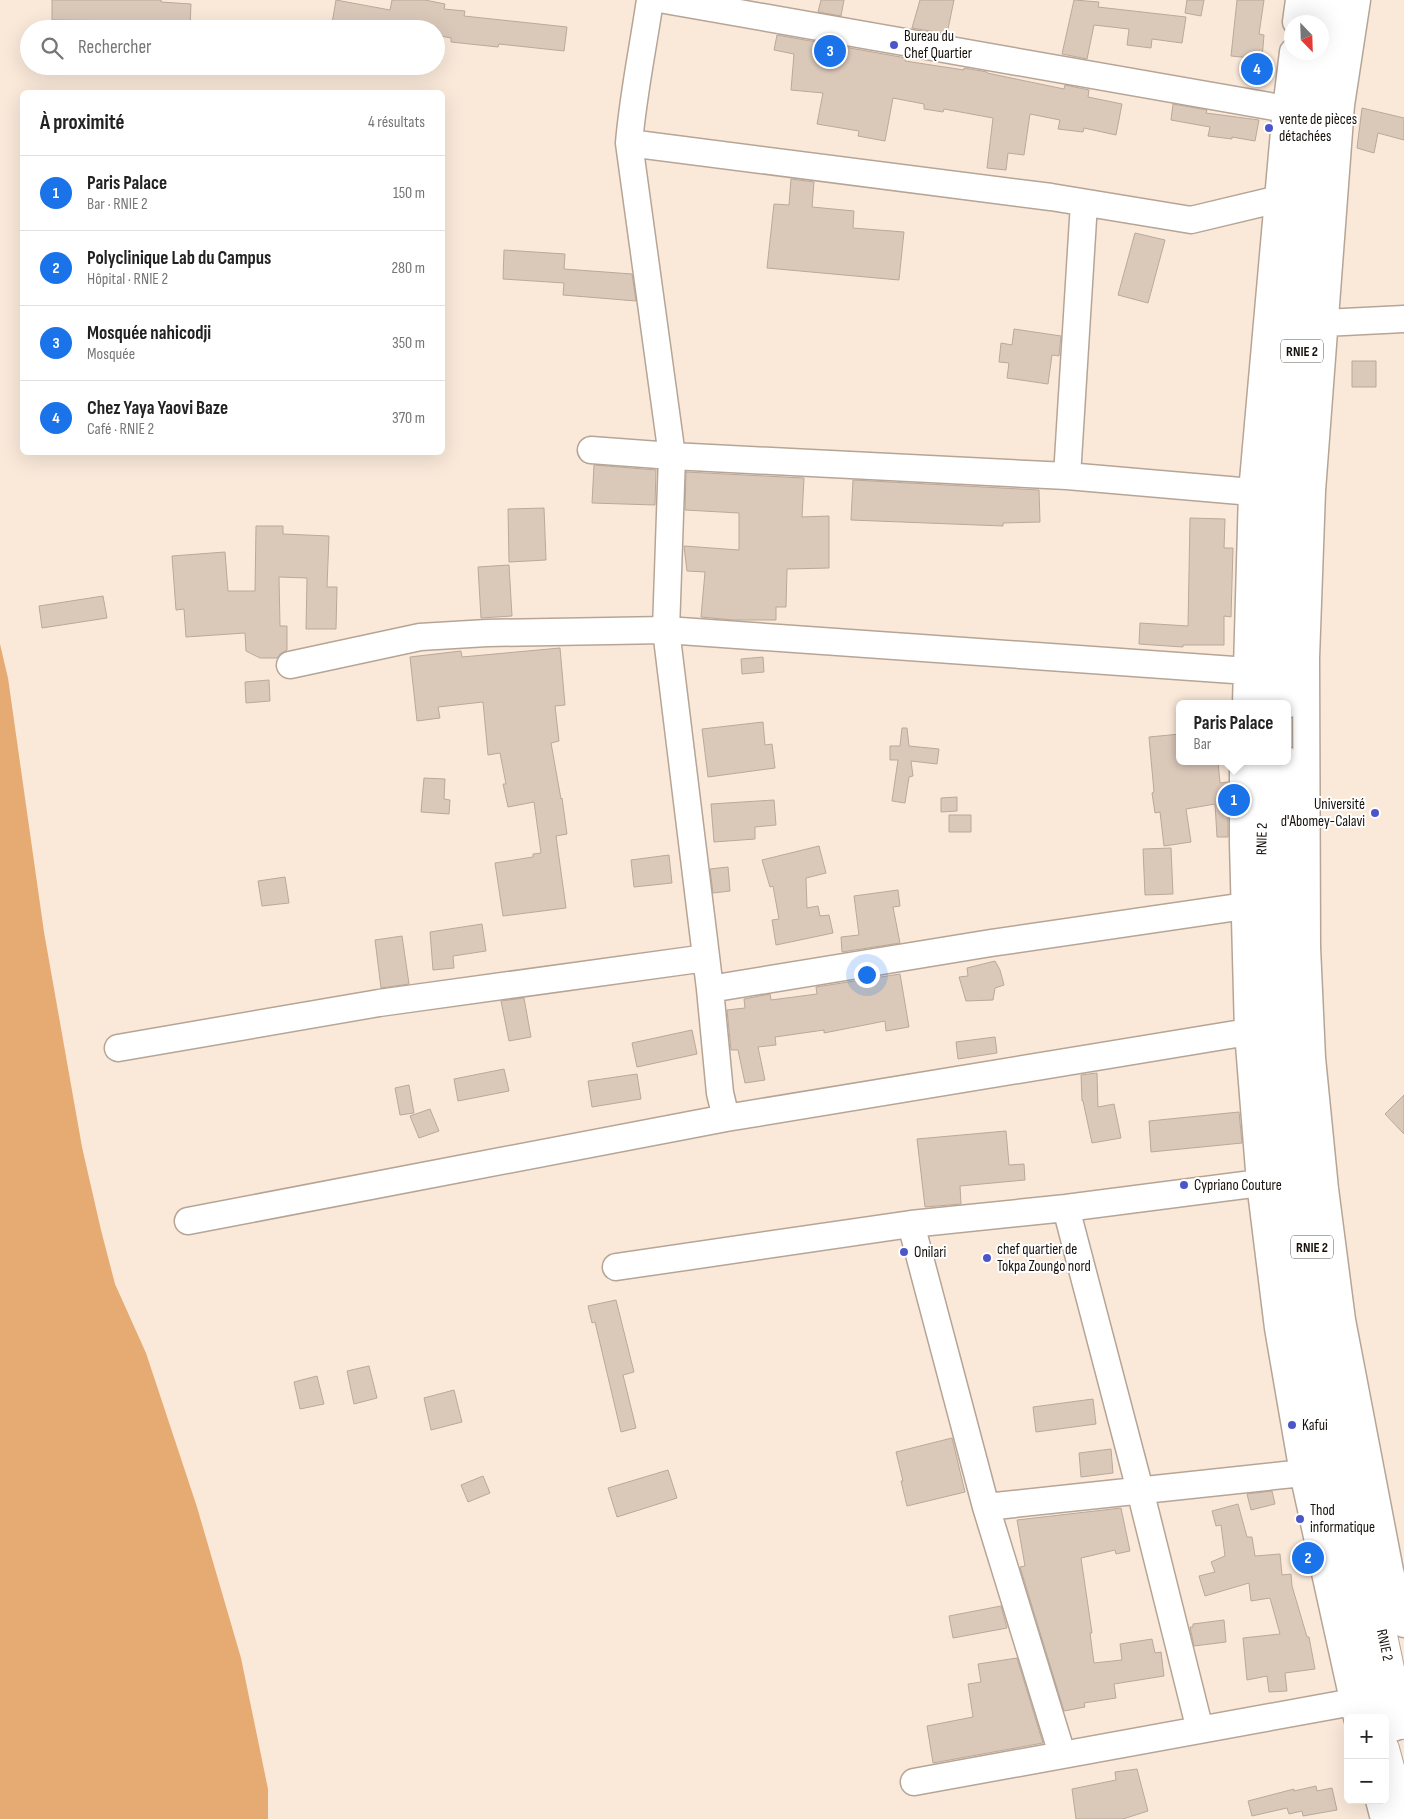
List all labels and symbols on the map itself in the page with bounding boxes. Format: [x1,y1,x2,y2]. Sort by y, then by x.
north arrow [1284,15,1329,60]
place label: Bureau du Chef Quartier [904,27,973,63]
pin: 3 [814,32,846,70]
marker: Bureau du Chef Quartier [888,39,900,51]
pin: 4 [1241,50,1273,88]
place label: vente de pièces détachées [1279,110,1357,146]
marker: vente de pièces détachées [1263,122,1275,134]
road number: RNIE 2 [1281,340,1323,362]
pin: 1 [1218,781,1250,819]
place label: Université d'Abomey-Calavi [1281,795,1365,831]
marker: Université d'Abomey-Calavi [1369,807,1381,819]
street label: RNIE 2 [1252,823,1272,855]
your location [854,962,880,988]
place label: Cypriano Couture [1194,1176,1282,1195]
marker: Cypriano Couture [1178,1179,1190,1191]
road number: RNIE 2 [1291,1236,1333,1258]
place label: chef quartier de Tokpa Zoungo nord [997,1240,1091,1276]
place label: Onilari [914,1243,946,1262]
marker: Onilari [898,1246,910,1258]
marker: chef quartier de Tokpa Zoungo nord [981,1252,993,1264]
place label: Kafui [1302,1416,1328,1435]
marker: Kafui [1286,1419,1298,1431]
place label: Thod informatique [1310,1501,1375,1537]
marker: Thod informatique [1294,1513,1306,1525]
pin: 2 [1292,1539,1324,1577]
street label: RNIE 2 [1372,1627,1398,1663]

